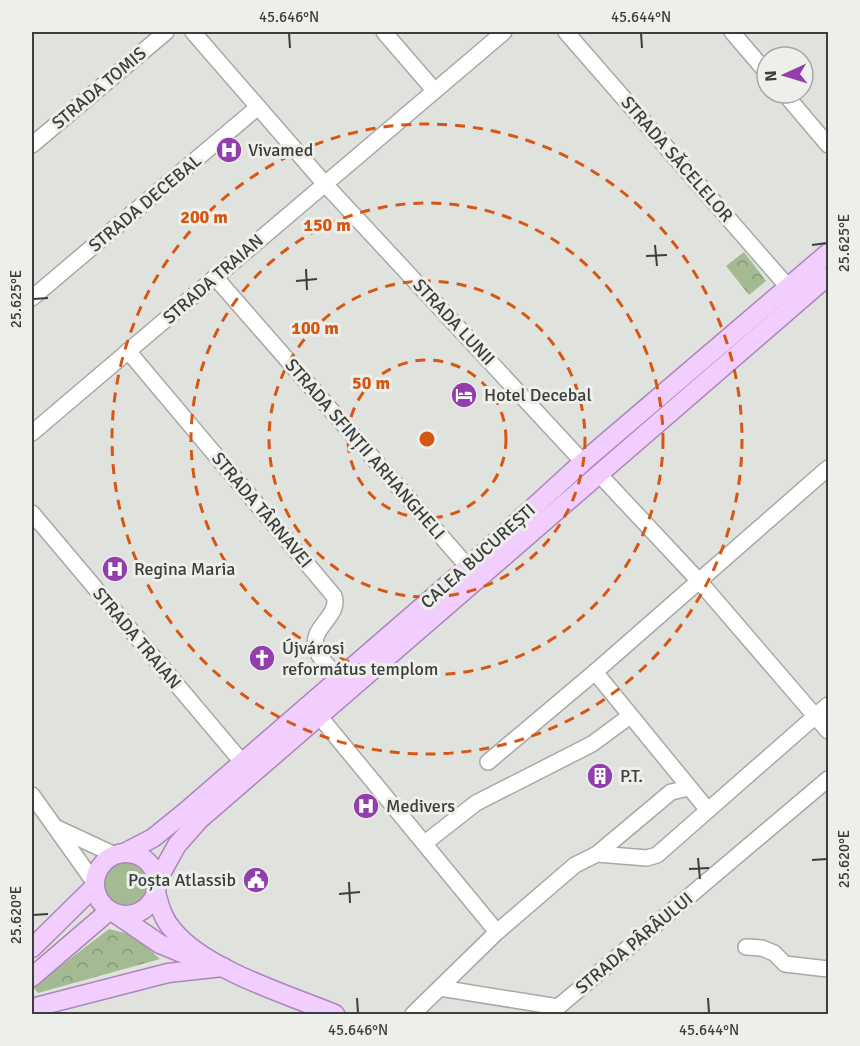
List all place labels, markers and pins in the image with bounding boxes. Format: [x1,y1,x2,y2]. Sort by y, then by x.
hospital icon: Vivamed [214,135,244,165]
place label: Vivamed [248,139,313,161]
hotel icon: Hotel Decebal [449,380,479,410]
place label: Hotel Decebal [484,384,592,406]
centre of rings [417,429,437,449]
hospital icon: Regina Maria [100,554,130,584]
place label: Regina Maria [134,558,235,580]
place label: Újvárosi református templom [282,637,438,680]
church icon: Újvárosi református templom [247,643,277,673]
building icon: P.T. [585,761,615,791]
place label: P.T. [620,765,643,787]
hospital icon: Medivers [351,791,381,821]
place label: Medivers [386,795,455,817]
public building icon: Poșta Atlassib [241,865,271,895]
place label: Poșta Atlassib [128,869,236,891]

